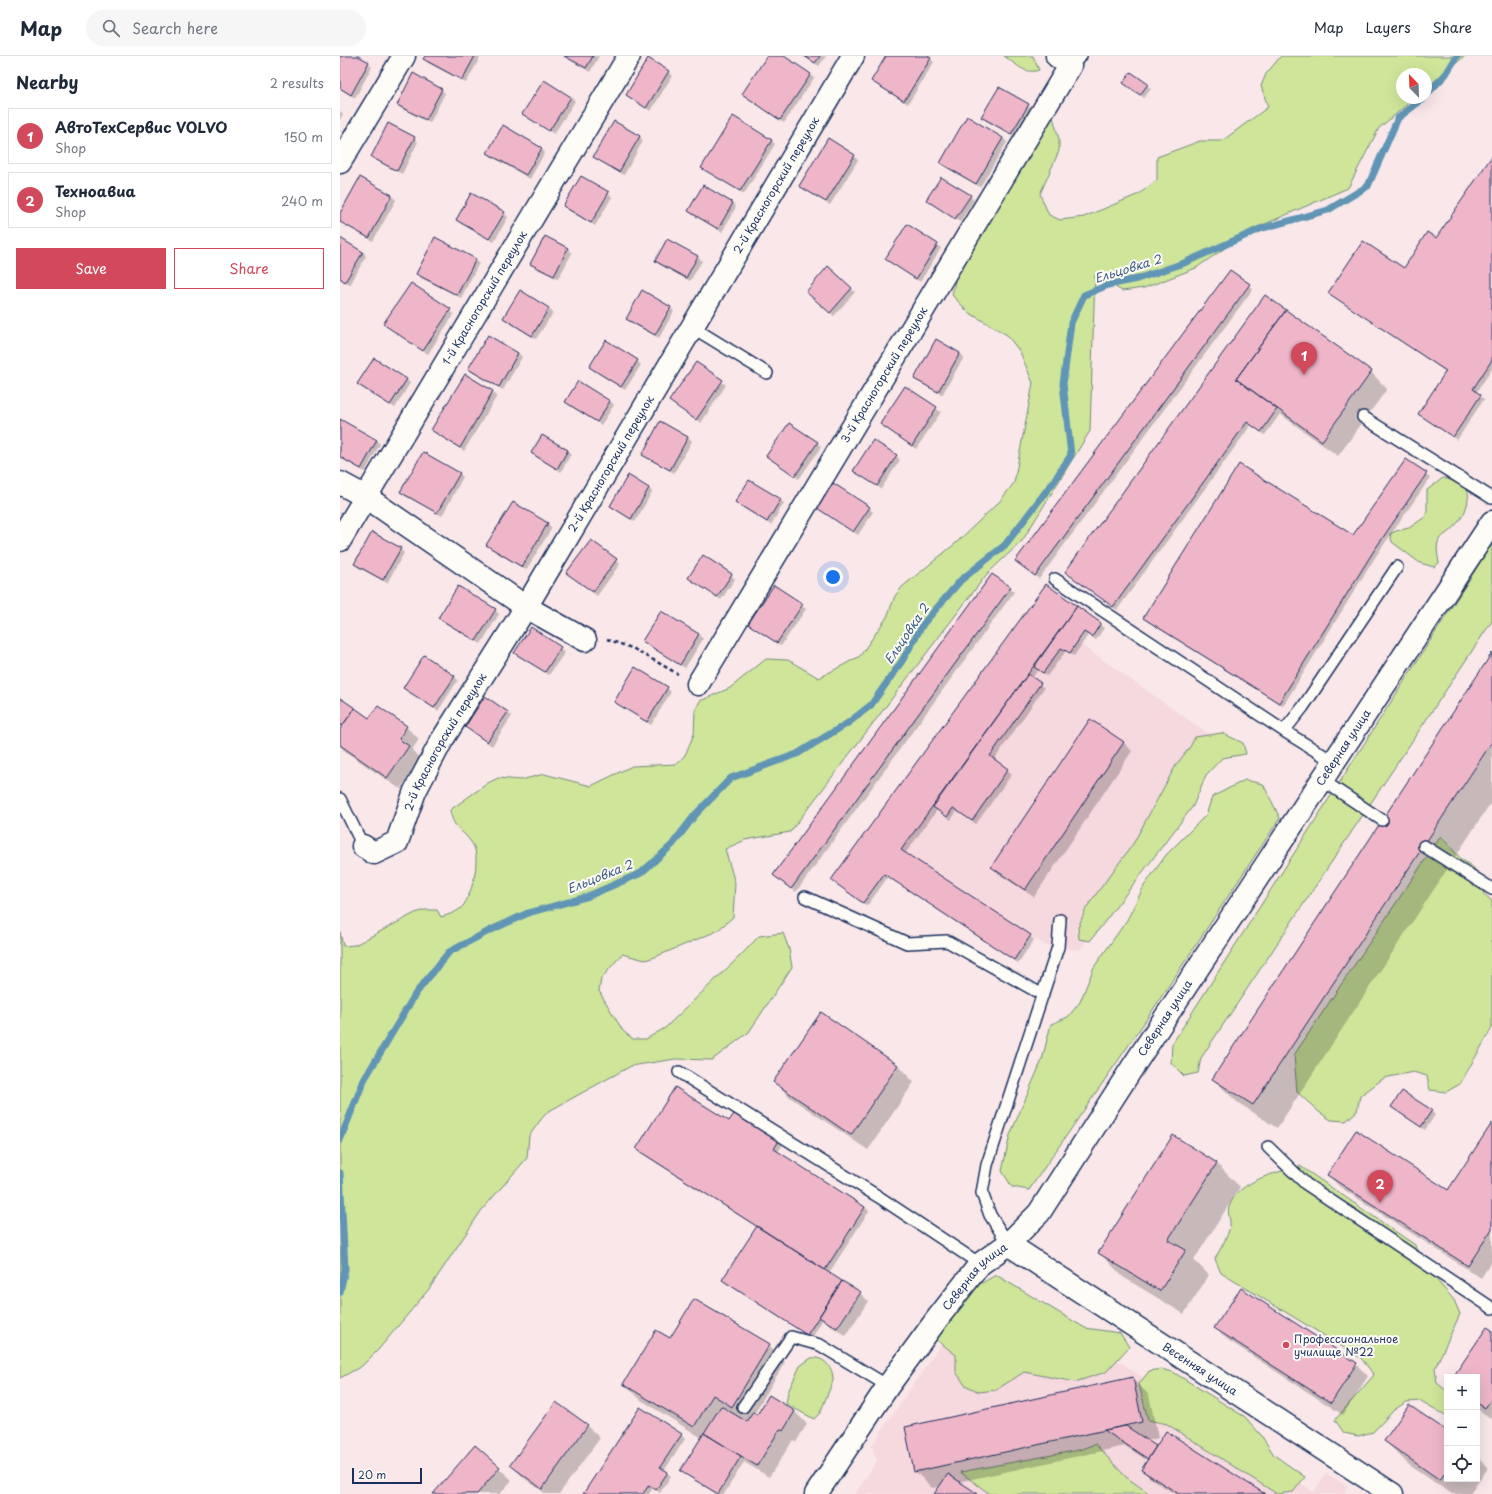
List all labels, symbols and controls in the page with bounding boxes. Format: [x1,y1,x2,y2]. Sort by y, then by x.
search box [86,10,366,46]
text: Map [20,14,62,42]
text: Search here [132,16,218,39]
icon: search [100,17,122,39]
text: Map [1314,17,1344,38]
text: Layers [1366,17,1411,38]
text: Share [1433,17,1472,38]
north arrow [1396,68,1432,104]
text: Nearby [16,69,78,95]
text: 2 results [270,73,324,92]
street label: 2-й Красногорский переулок [729,113,823,257]
text: АвтоТехСервис VOLVO [55,115,228,138]
text: 1 [27,127,33,146]
text: 150 m [284,127,323,146]
text: Shop [55,138,86,157]
text: Техноавиа [55,179,136,202]
text: 2 [25,191,35,210]
text: 240 m [281,191,323,210]
text: Shop [55,202,86,221]
street label: 1-й Красногорский переулок [437,227,531,368]
button: Save [16,248,166,289]
button: Share [174,248,324,289]
water label: Ельцовка 2 [1092,249,1164,287]
street label: 3-й Красногорский переулок [836,303,932,446]
pin: 1 [1291,342,1317,375]
street label: 2-й Красногорский переулок [563,392,658,535]
your location [823,567,843,587]
water label: Ельцовка 2 [879,599,933,667]
street label: 2-й Красногорский переулок [400,669,491,813]
street label: Северная улица [1311,706,1374,789]
water label: Ельцовка 2 [564,855,635,897]
street label: Северная улица [1133,976,1196,1059]
pin: 2 [1367,1170,1393,1203]
street label: Северная улица [938,1238,1010,1314]
place label: Профессиональное училище №22 [1294,1330,1398,1360]
street label: Весенняя улица [1159,1338,1241,1399]
marker: Профессиональное училище №22 [1281,1340,1291,1350]
map controls [1444,1374,1480,1482]
button: + [1444,1374,1480,1410]
button: − [1444,1410,1480,1446]
button: locate [1444,1446,1480,1482]
scale bar [352,1466,422,1485]
text: 20 m [358,1466,386,1483]

